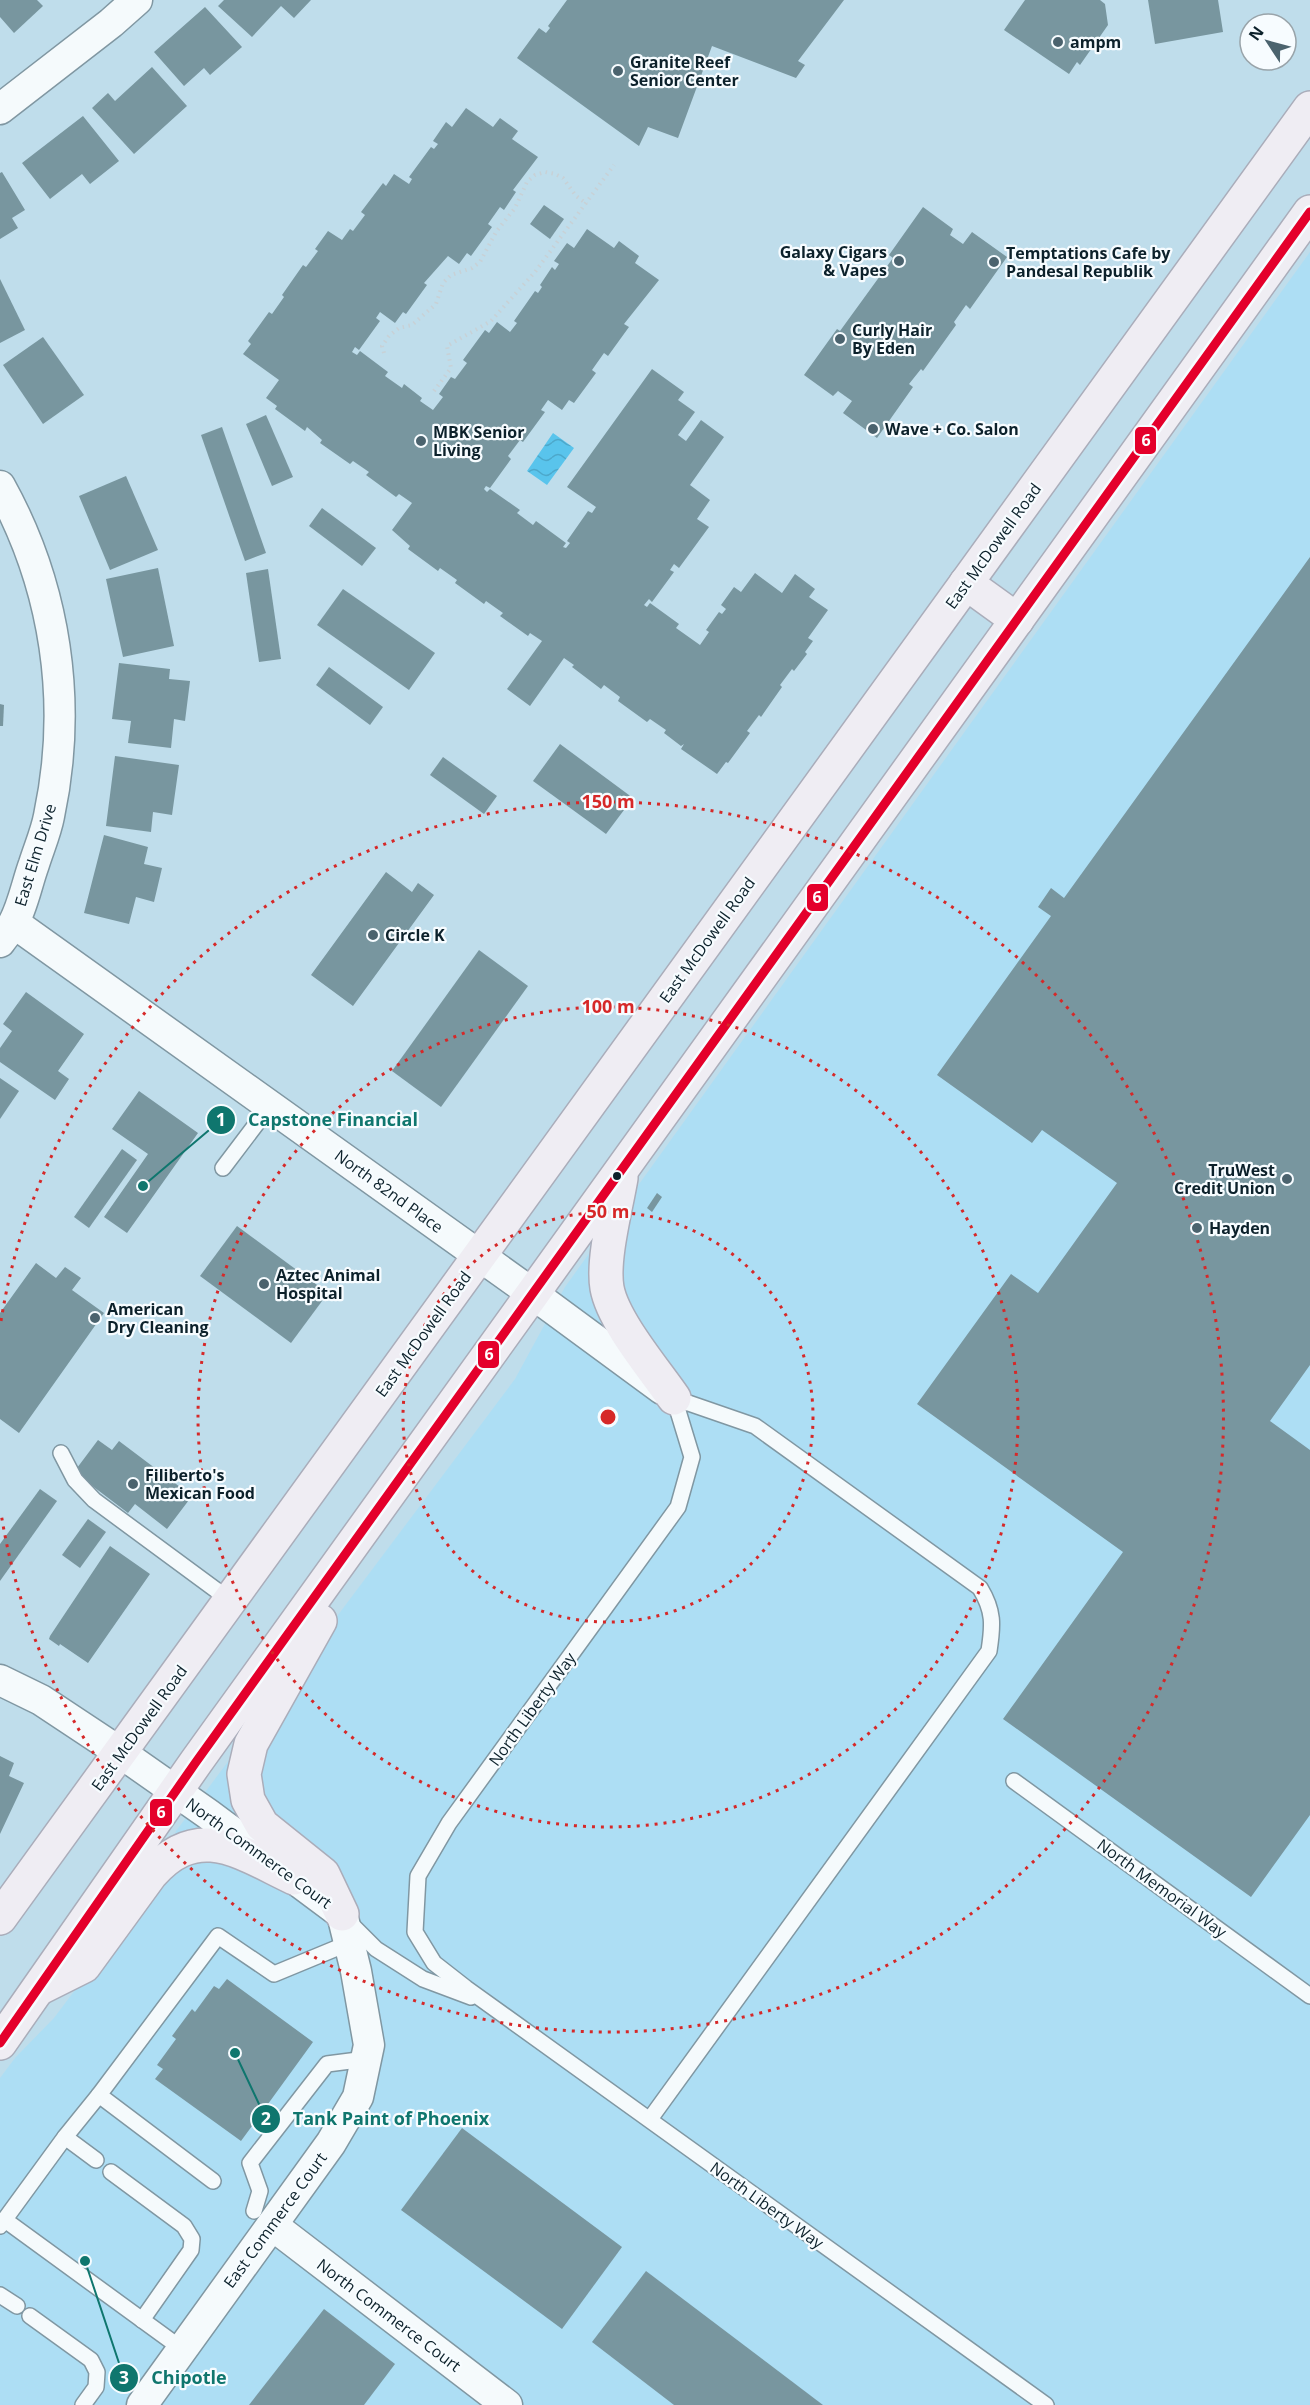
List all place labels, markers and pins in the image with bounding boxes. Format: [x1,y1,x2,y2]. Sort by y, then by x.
place label: ampm [1070,31,1121,53]
marker: ampm [1051,35,1065,49]
place label: Granite Reef Senior Center [630,51,739,91]
marker: Granite Reef Senior Center [611,64,625,78]
place label: Galaxy Cigars & Vapes [780,241,887,281]
place label: Temptations Cafe by Pandesal Republik [1006,242,1171,282]
marker: Galaxy Cigars & Vapes [892,254,906,268]
marker: Temptations Cafe by Pandesal Republik [987,255,1001,269]
place label: Curly Hair By Eden [852,319,932,359]
marker: Curly Hair By Eden [833,332,847,346]
place label: Wave + Co. Salon [885,418,1019,440]
place label: MBK Senior Living [433,421,524,461]
marker: Wave + Co. Salon [866,422,880,436]
marker: MBK Senior Living [414,434,428,448]
place label: Circle K [385,924,445,946]
marker: Circle K [366,928,380,942]
callout: Capstone Financial [206,1102,430,1138]
place label: TruWest Credit Union [1174,1159,1275,1199]
unlabelled marker [611,1170,623,1182]
marker: TruWest Credit Union [1280,1172,1294,1186]
place label: Hayden [1209,1217,1270,1239]
marker: Hayden [1190,1221,1204,1235]
place label: Aztec Animal Hospital [276,1264,380,1304]
marker: Aztec Animal Hospital [257,1277,271,1291]
place label: American Dry Cleaning [107,1298,209,1338]
marker: American Dry Cleaning [88,1311,102,1325]
centre of rings [598,1407,618,1427]
place label: Filiberto's Mexican Food [145,1464,255,1504]
marker: Filiberto's Mexican Food [126,1477,140,1491]
callout: Tank Paint of Phoenix [251,2101,502,2137]
callout: Chipotle [109,2360,239,2396]

